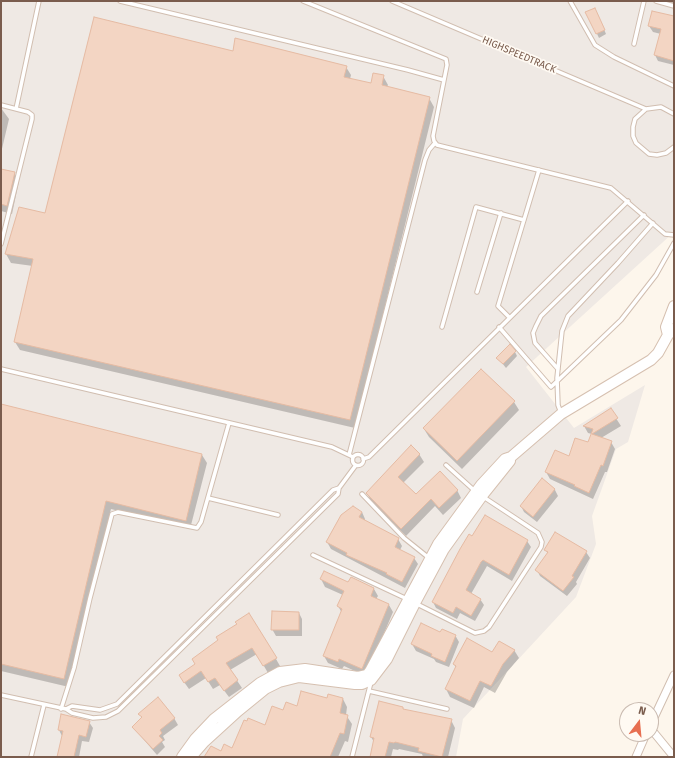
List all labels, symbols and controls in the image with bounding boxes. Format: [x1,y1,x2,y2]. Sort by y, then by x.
street label: HIGHSPEEDTRACK [480,34,558,76]
north arrow [619,702,659,742]
text: N [637,704,647,718]

